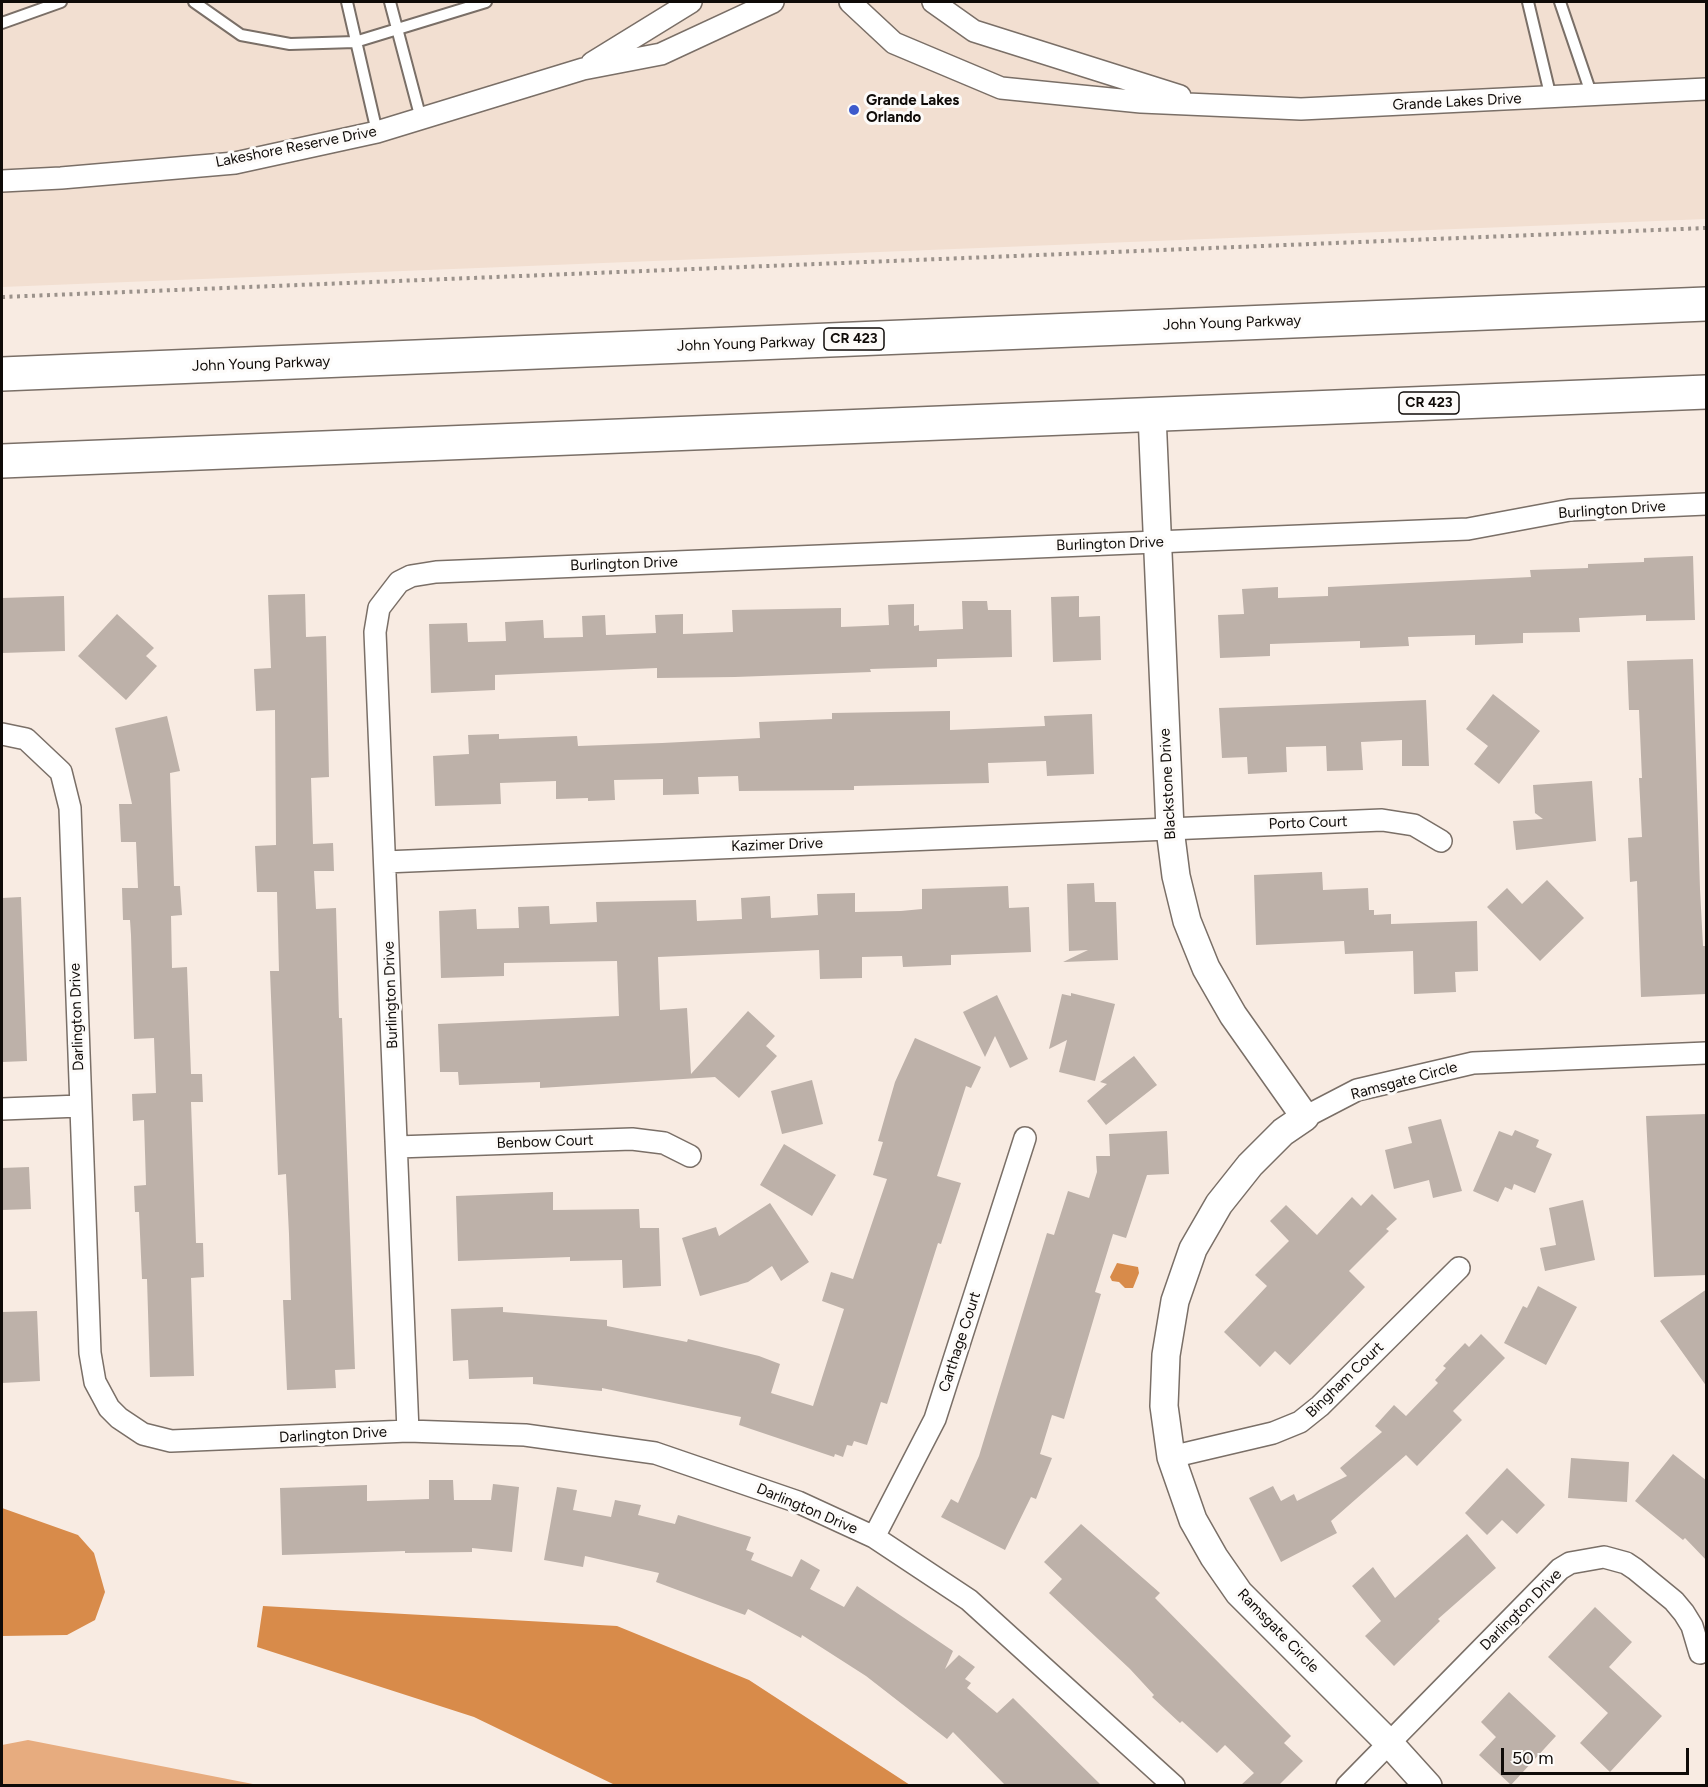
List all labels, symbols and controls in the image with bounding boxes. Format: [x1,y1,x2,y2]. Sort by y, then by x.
street label: Grande Lakes Drive [1392,90,1522,114]
place label: Grande Lakes Orlando [866,92,959,127]
marker: Grande Lakes Orlando [847,103,861,117]
street label: Lakeshore Reserve Drive [214,123,378,171]
street label: John Young Parkway [1162,312,1302,334]
road number: CR 423 [824,328,884,350]
street label: John Young Parkway [676,333,816,355]
street label: John Young Parkway [191,353,331,375]
road number: CR 423 [1399,392,1459,414]
street label: Burlington Drive [1558,497,1666,523]
street label: Burlington Drive [1056,533,1164,555]
street label: Burlington Drive [570,553,678,575]
street label: Blackstone Drive [1156,728,1180,840]
street label: Porto Court [1268,813,1348,833]
street label: Kazimer Drive [731,834,823,856]
street label: Burlington Drive [380,941,402,1049]
street label: Darlington Drive [66,963,88,1071]
street label: Ramsgate Circle [1349,1058,1459,1104]
street label: Benbow Court [496,1131,594,1153]
street label: Carthage Court [935,1290,985,1394]
street label: Bingham Court [1302,1338,1388,1422]
street label: Darlington Drive [279,1423,387,1447]
street label: Darlington Drive [754,1480,860,1538]
street label: Darlington Drive [1476,1565,1566,1655]
street label: Ramsgate Circle [1233,1585,1323,1677]
scale bar [1504,1736,1692,1774]
text: 50 m [1512,1747,1554,1769]

